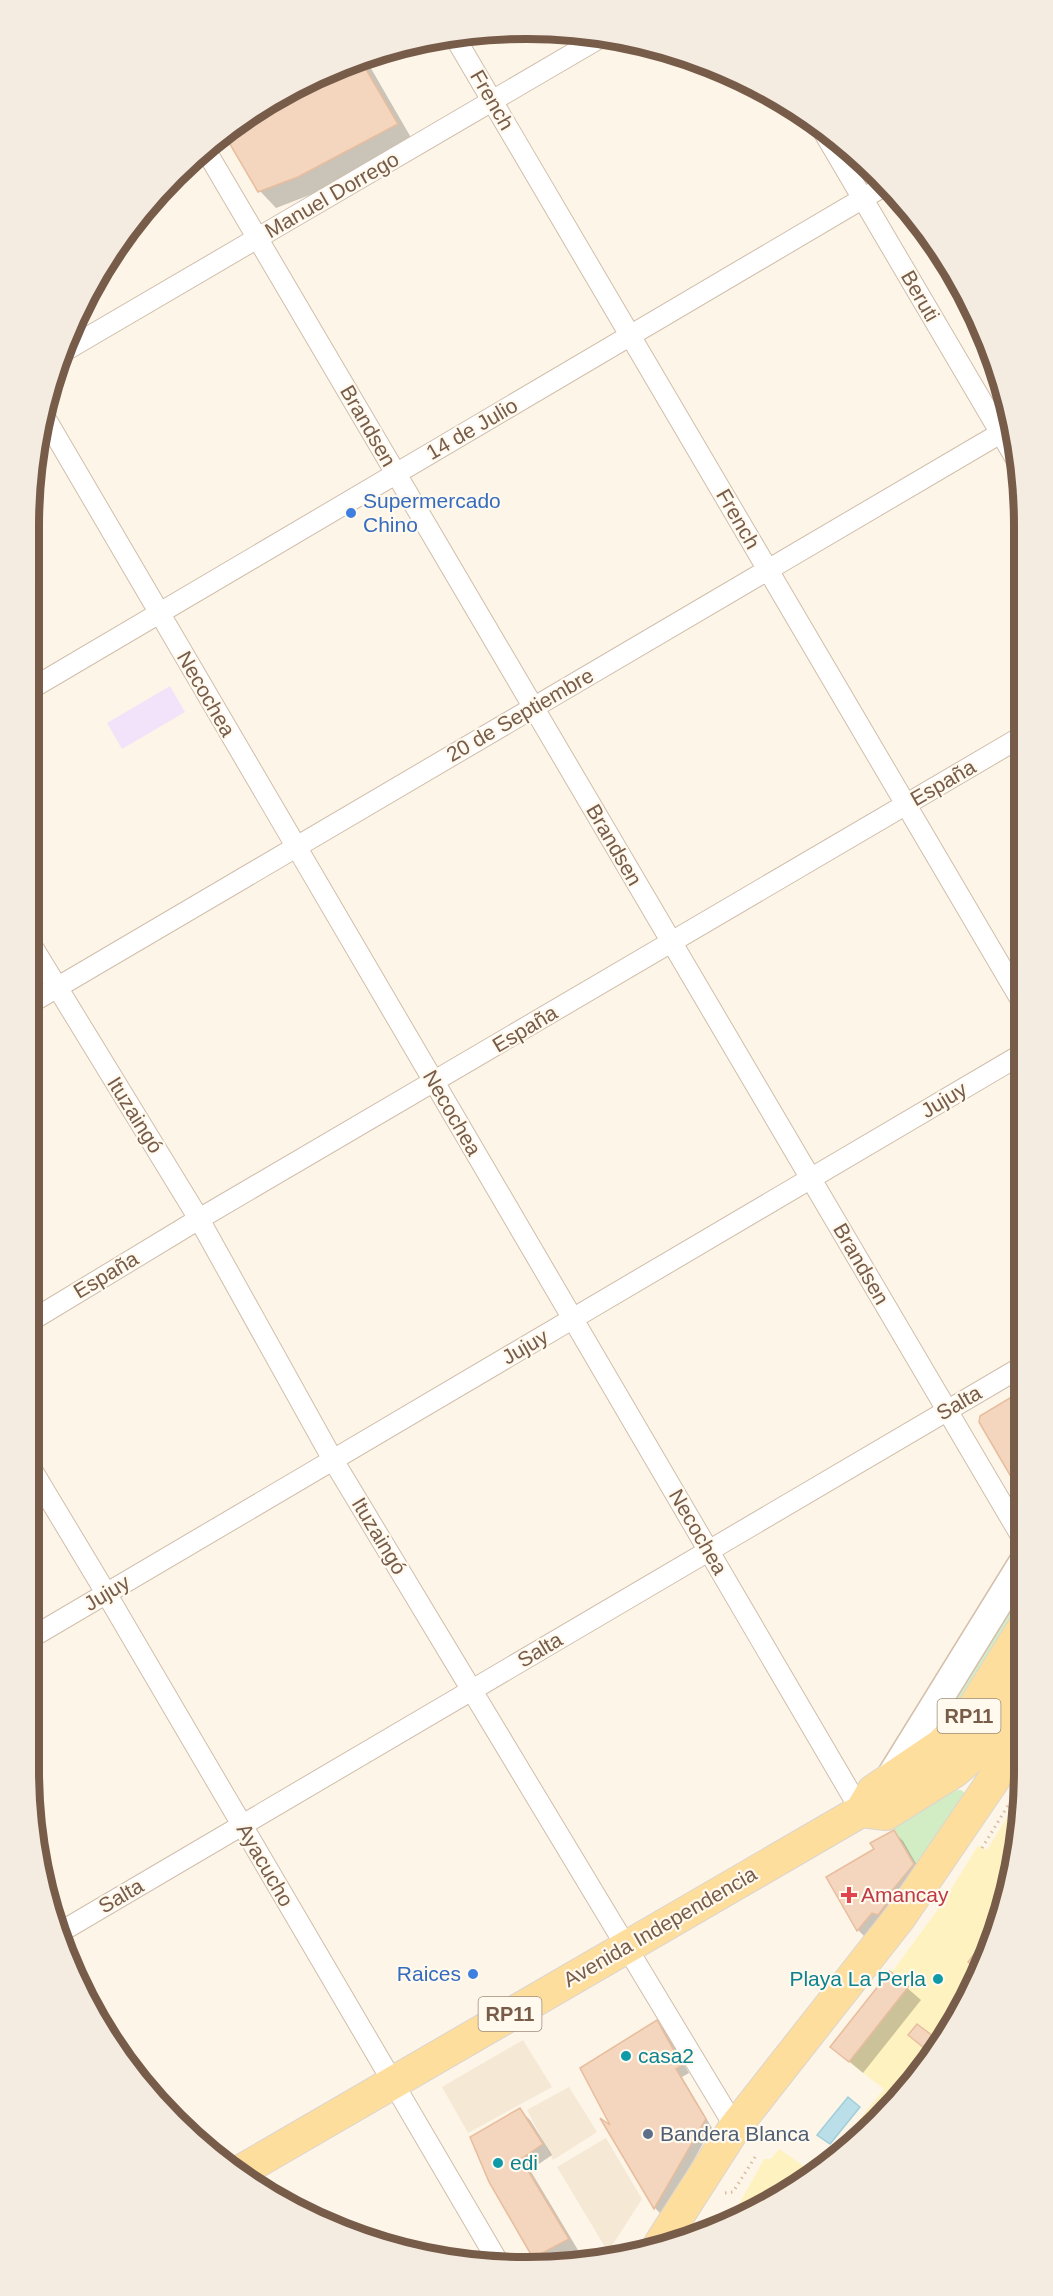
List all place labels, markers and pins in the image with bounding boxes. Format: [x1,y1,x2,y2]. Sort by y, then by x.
place label: Supermercado Chino [363,489,501,536]
marker: Supermercado Chino [344,506,358,520]
place label: Amancay [861,1883,949,1906]
marker: Amancay [842,1888,856,1902]
place label: Raices [397,1962,461,1985]
marker: Raices [466,1967,480,1981]
place label: Playa La Perla [789,1967,926,1990]
marker: Playa La Perla [931,1972,945,1986]
place label: casa2 [638,2044,694,2067]
marker: casa2 [619,2049,633,2063]
place label: Bandera Blanca [660,2122,810,2145]
marker: Bandera Blanca [641,2127,655,2141]
place label: edi [510,2151,538,2174]
marker: edi [491,2156,505,2170]

